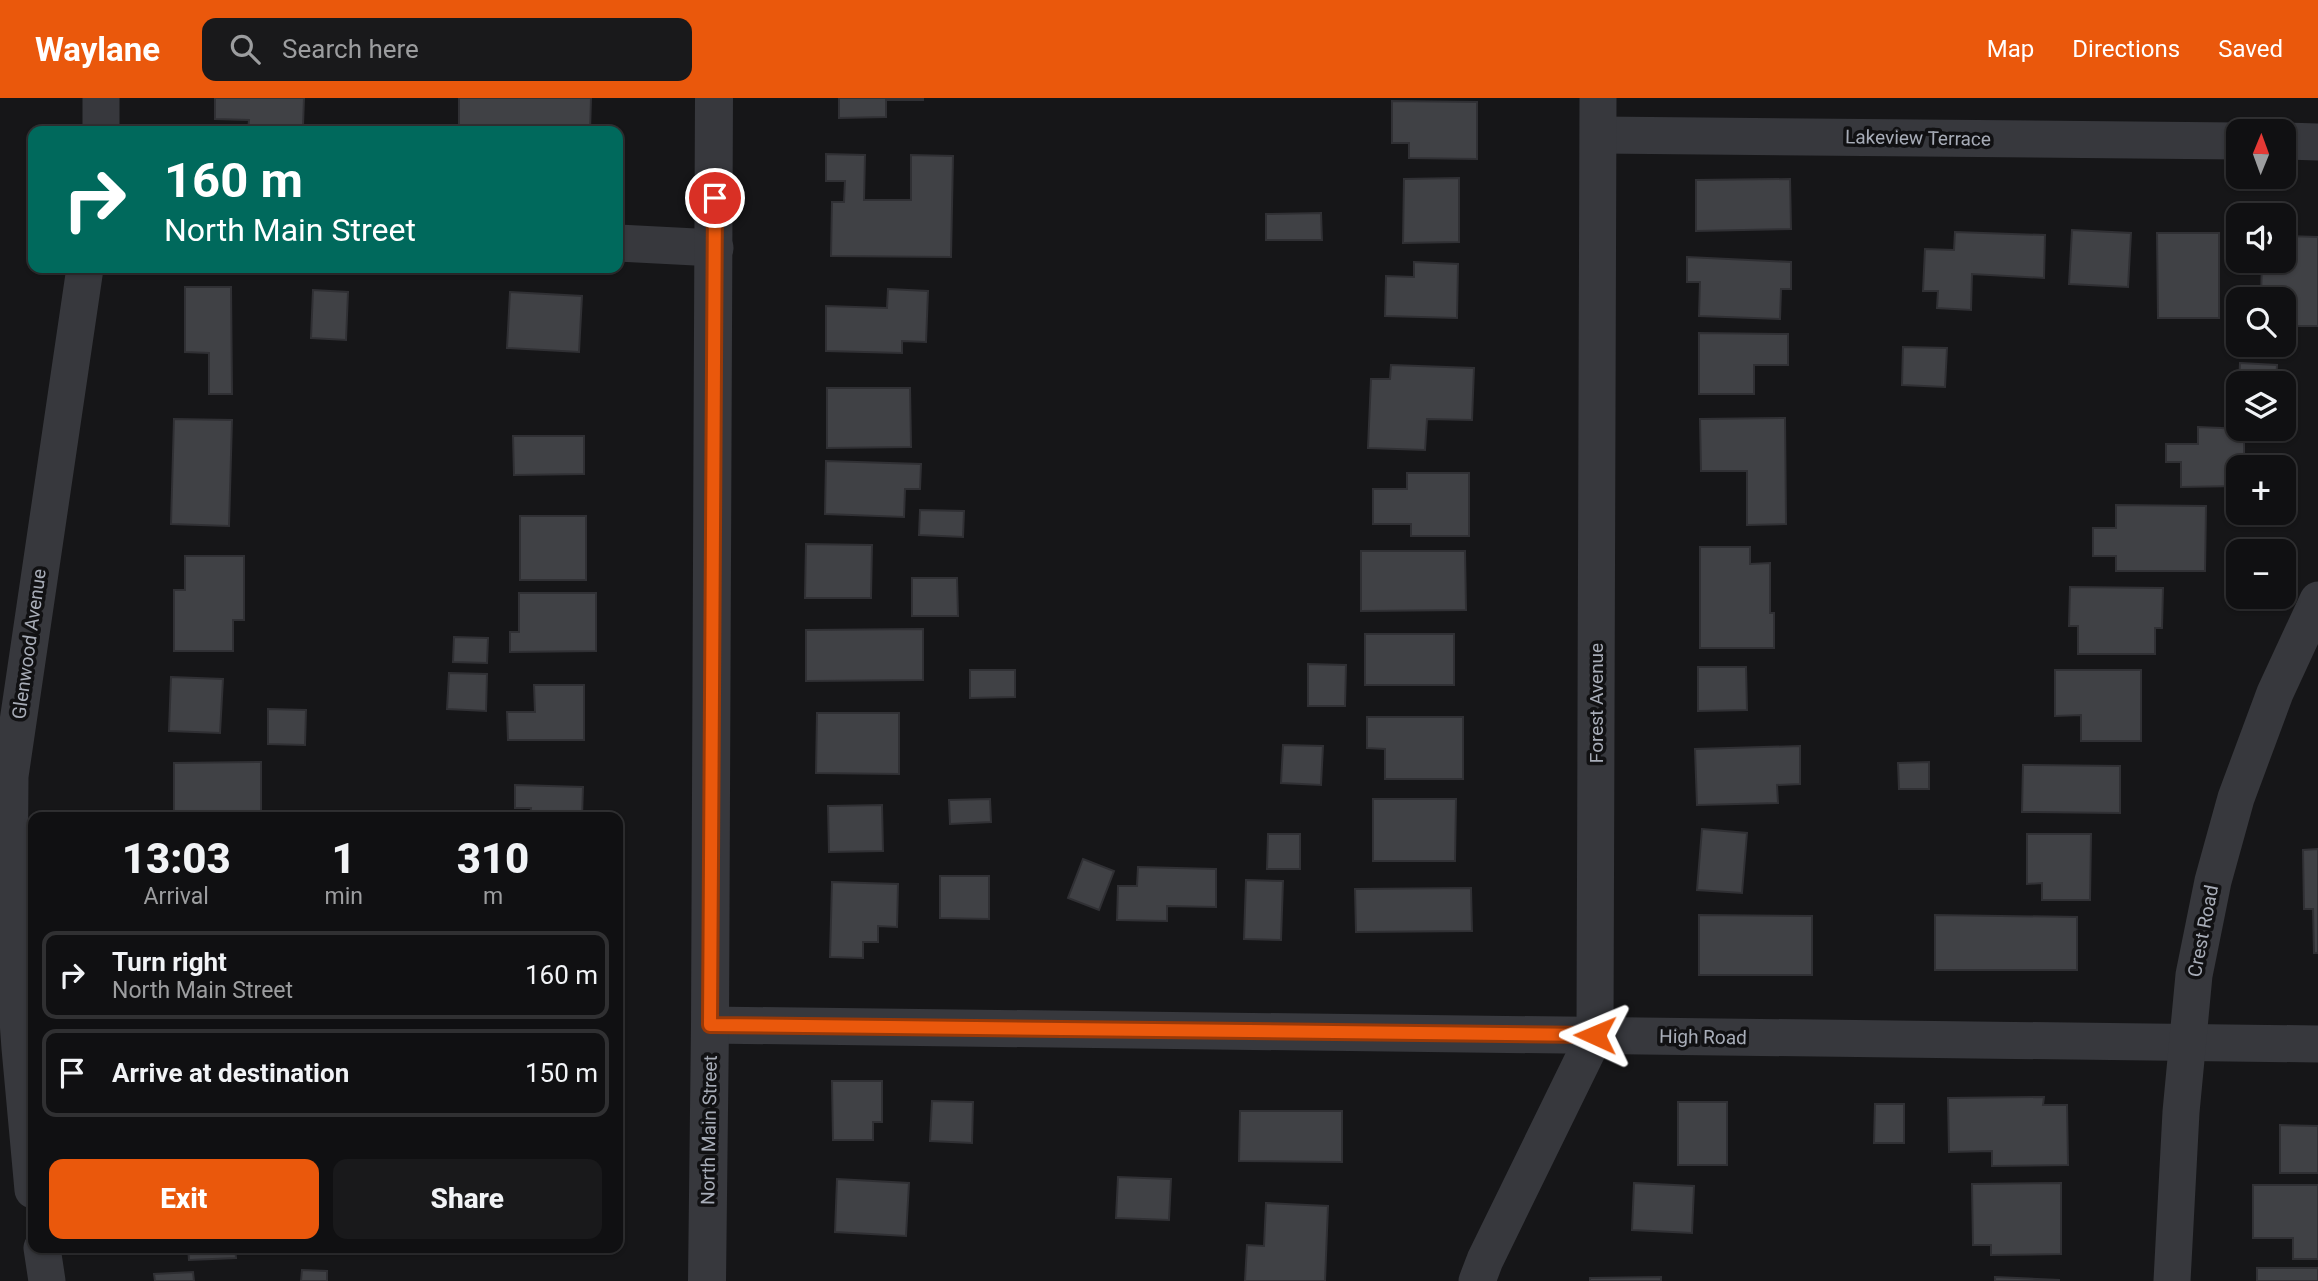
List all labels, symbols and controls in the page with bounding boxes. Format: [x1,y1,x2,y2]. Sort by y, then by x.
search box [202,18,692,81]
text: Waylane [35,30,160,69]
icon: search [226,30,264,68]
text: Search here [282,34,419,64]
text: Map [1987,35,2034,63]
text: Directions [2072,35,2180,63]
text: Saved [2218,35,2283,63]
north arrow [2226,119,2296,189]
map controls [2226,119,2296,609]
street label: Lakeview Terrace [1845,125,1991,151]
text: 160 m [164,152,303,209]
icon: right [49,154,140,245]
pin [685,168,745,228]
icon: arrive [696,179,734,217]
button: sound [2226,203,2296,273]
text: North Main Street [164,211,416,249]
button: search [2226,287,2296,357]
button: layers [2226,371,2296,441]
button: + [2226,455,2296,525]
button: − [2226,539,2296,609]
street label: Glenwood Avenue [7,567,51,721]
street label: Forest Avenue [1585,643,1608,763]
text: 13:03 [122,834,231,883]
text: 1 [332,834,356,883]
text: 310 [457,834,529,883]
text: Arrival [144,883,209,910]
text: min [324,883,363,910]
text: m [483,883,503,910]
street label: Crest Road [2183,883,2223,979]
text: Turn right [112,947,227,977]
icon: right [53,956,91,994]
text: 160 m [525,960,598,990]
text: North Main Street [112,977,293,1004]
position arrow [1558,998,1632,1072]
street label: High Road [1659,1025,1747,1049]
icon: arrive [53,1054,91,1092]
street label: North Main Street [696,1055,722,1205]
text: Arrive at destination [112,1058,349,1088]
text: 150 m [525,1058,598,1088]
button: Exit [49,1159,319,1239]
button: Share [333,1159,602,1239]

